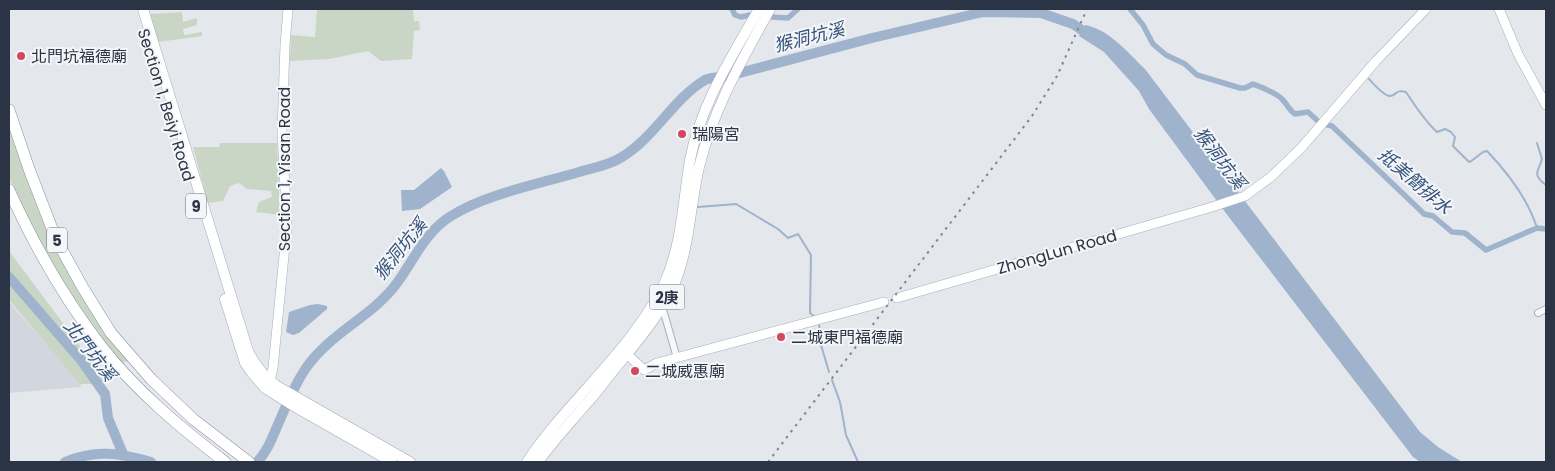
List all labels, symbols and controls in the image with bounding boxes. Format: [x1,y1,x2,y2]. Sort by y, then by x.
water label: 猴洞坑溪 [771,15,850,58]
street label: Section 1, Beiyi Road [132,26,200,184]
place label: 北門坑福德廟 [31,45,127,68]
marker: 北門坑福德廟 [15,50,27,62]
street label: Section 1, Yisan Road [273,87,296,251]
water label: 猴洞坑溪 [1188,122,1253,197]
place label: 瑞陽宮 [692,123,740,146]
marker: 瑞陽宮 [676,128,688,140]
water label: 抵美簡排水 [1373,142,1458,221]
road number: 9 [186,194,206,218]
water label: 猴洞坑溪 [368,211,434,285]
street label: ZhongLun Road [994,224,1120,280]
road number: 5 [47,228,67,252]
road number: 2庚 [650,284,684,310]
water label: 北門坑溪 [58,314,124,388]
place label: 二城東門福德廟 [791,326,903,349]
marker: 二城東門福德廟 [775,331,787,343]
place label: 二城威惠廟 [645,360,725,383]
marker: 二城威惠廟 [629,365,641,377]

